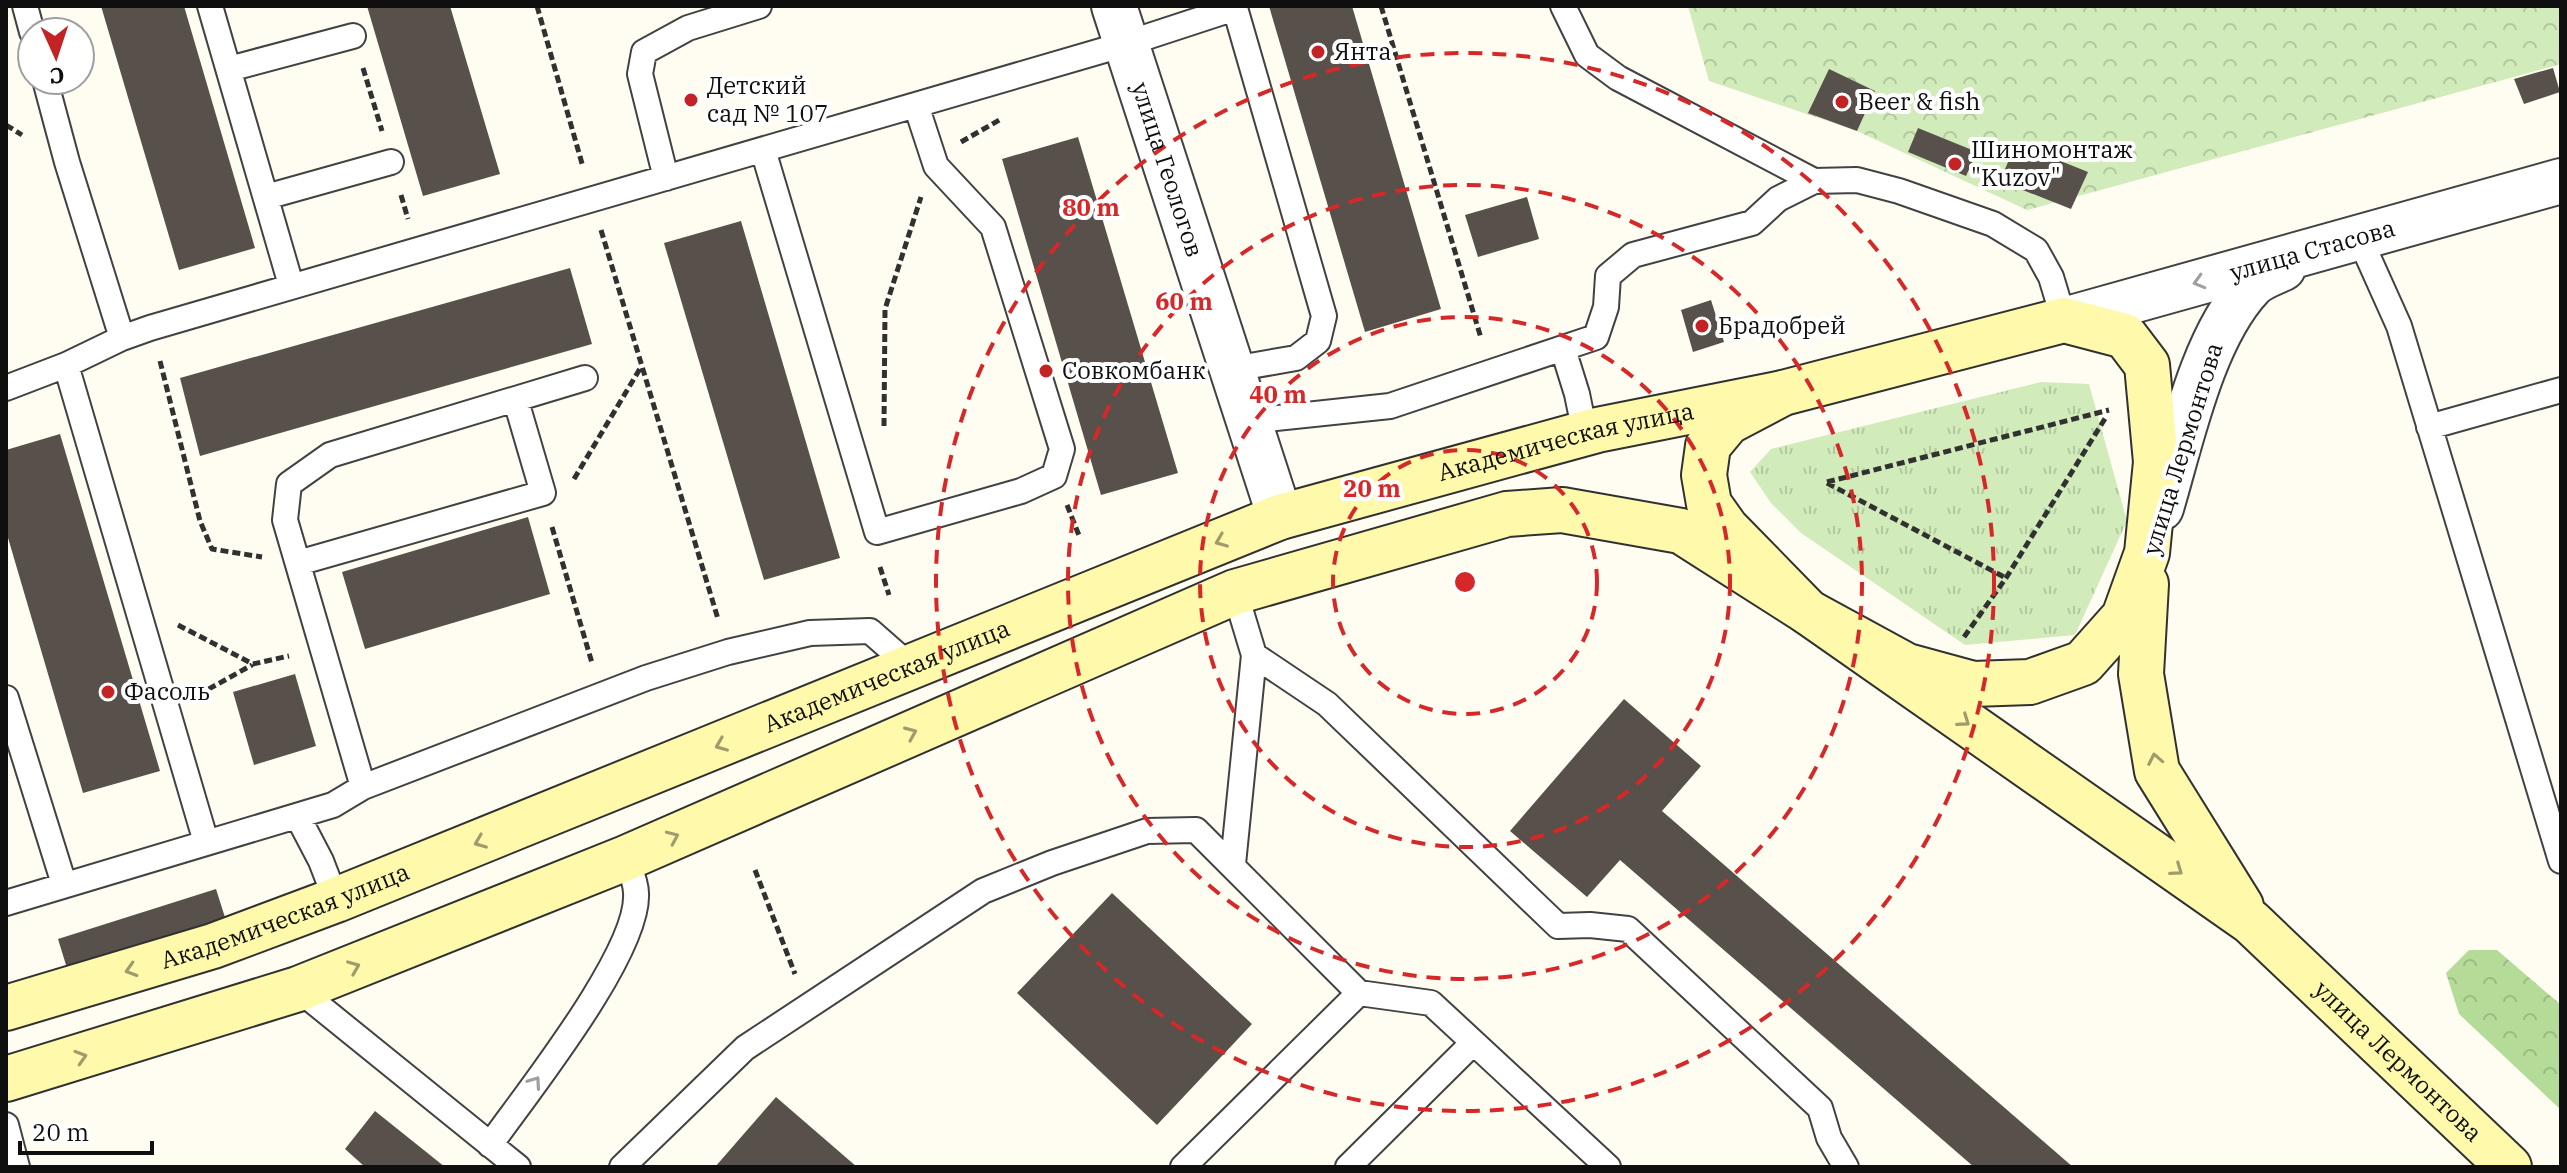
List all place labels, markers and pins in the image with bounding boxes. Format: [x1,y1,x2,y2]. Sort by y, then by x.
place label: Янта [1334,35,1392,67]
marker: Янта [1309,43,1327,61]
place label: Детский сад № 107 [707,69,828,129]
place label: Beer & fish [1858,85,1981,117]
marker: Детский сад № 107 [682,91,700,109]
marker: Beer & fish [1833,93,1851,111]
place label: Шиномонтаж "Kuzov" [1971,133,2133,193]
marker: Шиномонтаж "Kuzov" [1946,155,1964,173]
place label: Брадобрей [1718,309,1846,341]
marker: Брадобрей [1693,317,1711,335]
place label: Совкомбанк [1062,354,1206,386]
marker: Совкомбанк [1037,362,1055,380]
centre of rings [1451,568,1479,596]
place label: Фасоль [124,675,210,707]
marker: Фасоль [99,683,117,701]

